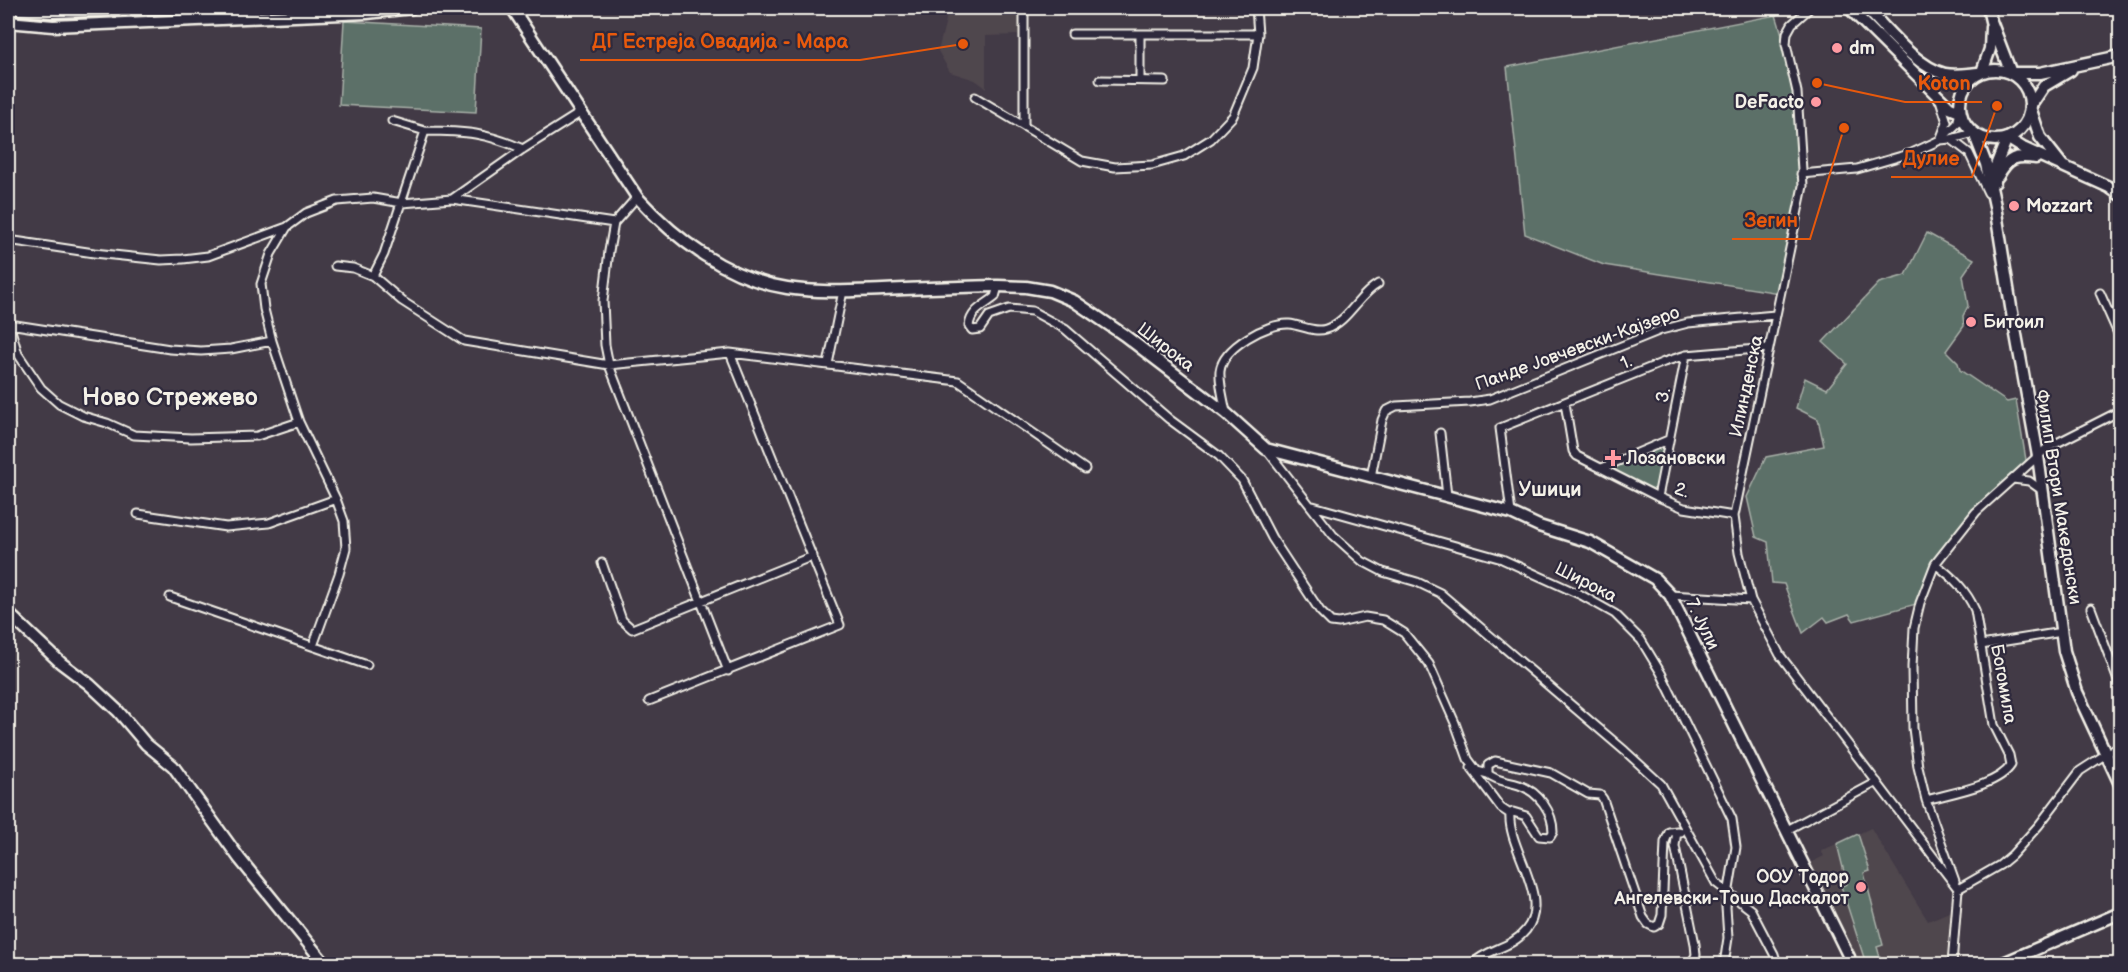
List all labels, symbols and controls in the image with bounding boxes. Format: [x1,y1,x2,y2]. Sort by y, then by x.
callout: ДГ Естреја Овадија - Мара [580,22,860,60]
text: ДГ Естреја Овадија - Мара [592,30,848,54]
place label: dm [1849,38,1875,59]
marker: dm [1830,41,1844,55]
callout: Koton [1905,64,1982,102]
text: Koton [1917,72,1971,96]
place label: DeFacto [1735,92,1804,113]
marker: DeFacto [1809,95,1823,109]
callout: Дулие [1891,139,1972,177]
text: Дулие [1902,147,1960,171]
place label: Mozzart [2026,196,2093,217]
marker: Mozzart [2007,199,2021,213]
callout: Зегин [1732,201,1810,239]
text: Зегин [1744,209,1798,233]
street label: Панде Јовчевски-Кајзеро [1472,302,1682,395]
place label: Битоил [1983,312,2044,333]
marker: Битоил [1964,315,1978,329]
street label: Широка [1133,319,1199,376]
street label: Илинденска [1725,333,1768,439]
street label: 1. [1617,351,1635,374]
district label: Ново Стрежево [82,383,258,412]
street label: 3. [1652,386,1675,404]
street label: Филип Втори Македонски [2031,388,2086,606]
place label: Лозановски [1625,448,1726,469]
marker: Лозановски [1604,449,1622,467]
district label: Ушици [1518,478,1582,502]
street label: 2. [1672,478,1692,503]
street label: Широка [1551,558,1621,607]
street label: 7. Јули [1681,595,1724,653]
street label: Богомила [1986,643,2021,726]
place label: ООУ Тодор Ангелевски-Тошо Даскалот [1613,867,1849,909]
marker: ООУ Тодор Ангелевски-Тошо Даскалот [1854,880,1868,894]

